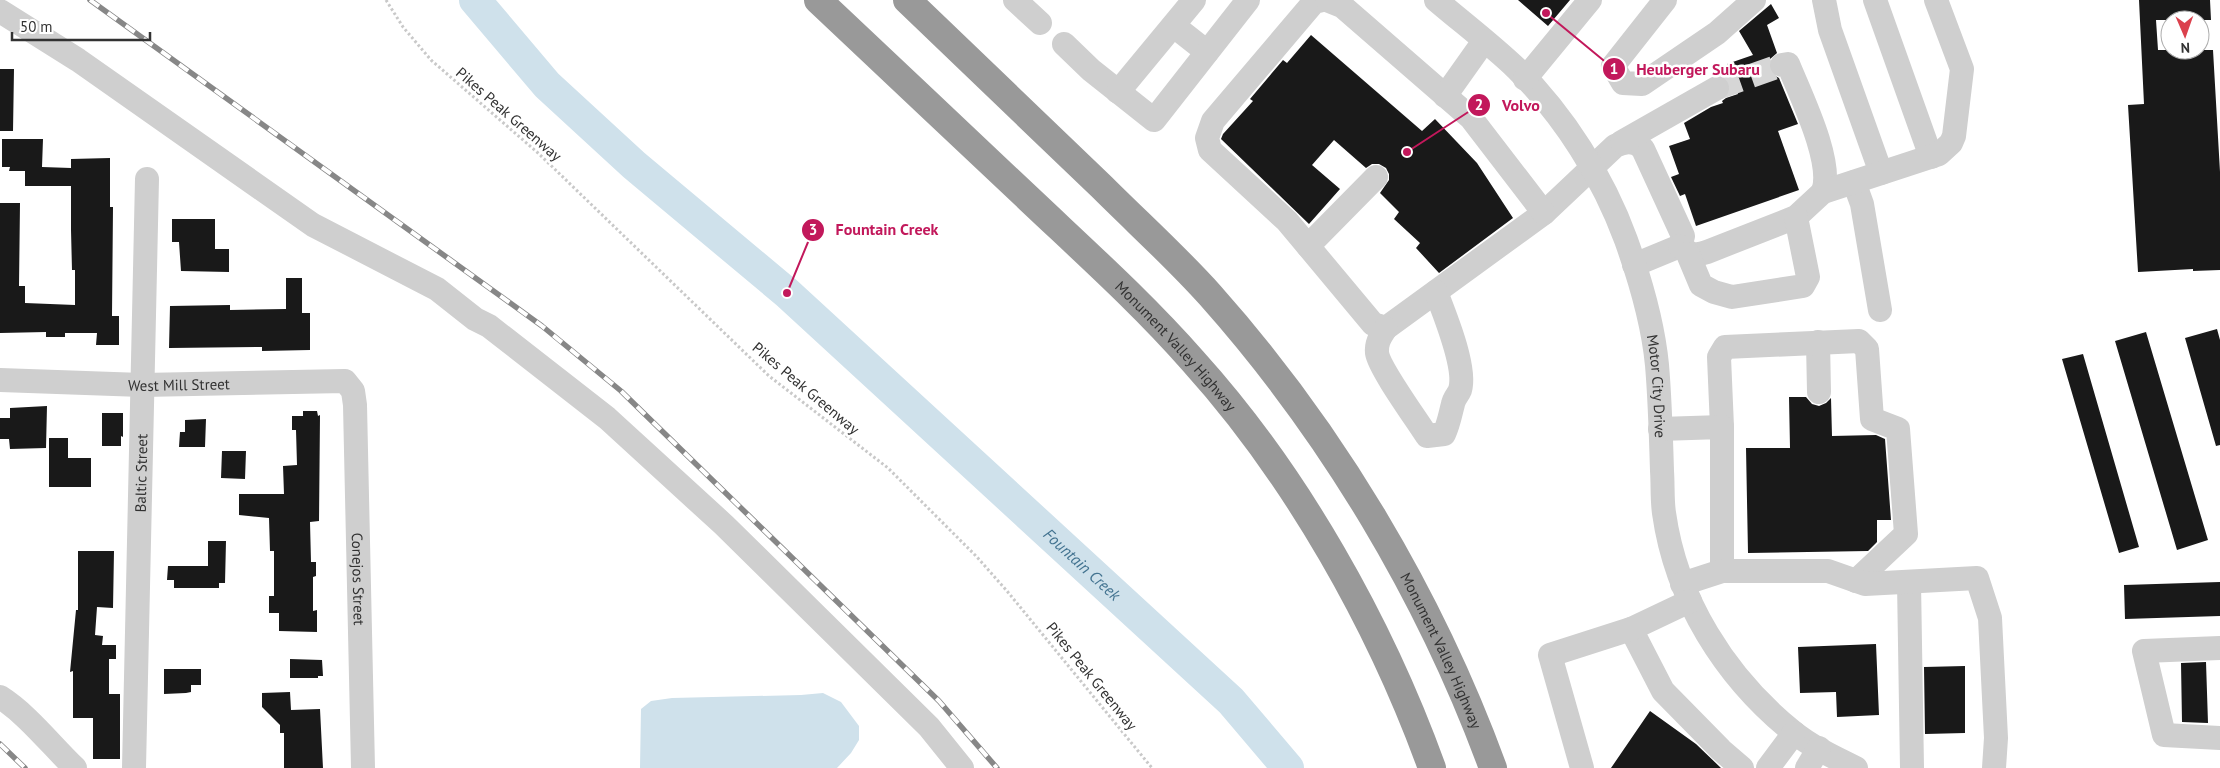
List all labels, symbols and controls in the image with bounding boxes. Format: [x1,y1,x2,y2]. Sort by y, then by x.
scale bar [12,10,150,42]
north arrow [2160,10,2210,60]
text: 50 m [20,17,53,36]
text: N [2181,39,2190,57]
callout: Heuberger Subaru [1601,54,1770,85]
text: 1 [1610,59,1618,78]
text: Heuberger Subaru [1636,59,1760,79]
street label: Pikes Peak Greenway [452,63,566,165]
callout: Volvo [1467,90,1550,121]
text: 2 [1475,95,1483,114]
text: Volvo [1501,95,1540,115]
callout: Fountain Creek [800,214,948,245]
text: Fountain Creek [836,219,939,239]
text: 3 [809,220,817,239]
street label: Monument Valley Highway [1112,276,1241,415]
street label: Motor City Drive [1643,333,1671,438]
street label: Pikes Peak Greenway [749,338,863,438]
street label: West Mill Street [128,374,230,395]
street label: Baltic Street [130,434,151,513]
water label: Fountain Creek [1040,524,1125,605]
street label: Conejos Street [348,532,369,625]
street label: Monument Valley Highway [1397,569,1486,731]
street label: Pikes Peak Greenway [1042,618,1142,734]

